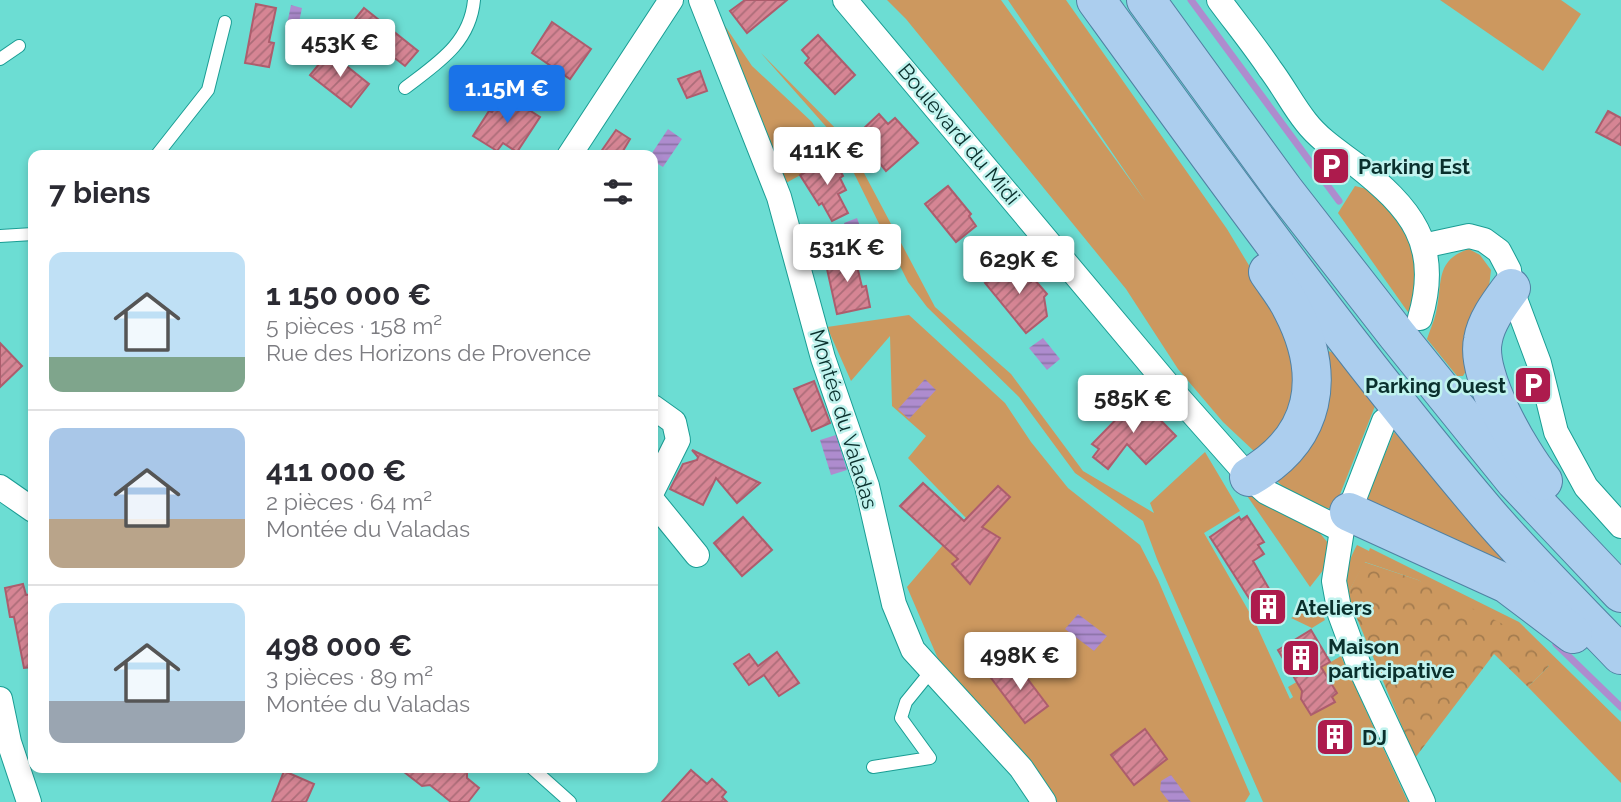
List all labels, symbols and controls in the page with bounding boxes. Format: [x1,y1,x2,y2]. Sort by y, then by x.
pin: 453K € [283,20,397,79]
text: 453K € [301,28,379,55]
street label: Boulevard du Midi [893,59,1025,209]
pin: 1.15M € [442,66,572,125]
text: 1.15M € [465,74,549,101]
pin: 411K € [770,128,884,187]
text: 411K € [790,136,864,163]
parking icon: Parking Est [1310,145,1352,187]
place label: Parking Est [1358,154,1470,179]
icon: filters [599,173,637,211]
text: 7 biens [49,175,151,210]
pin: 531K € [790,224,904,284]
text: 531K € [809,233,885,260]
pin: 629K € [962,236,1076,296]
text: 629K € [979,245,1059,272]
text: 1 150 000 € [266,277,431,312]
icon: home [105,280,189,364]
text: 5 pièces · 158 m² [266,312,442,339]
street label: Montée du Valadas [805,326,883,512]
text: Rue des Horizons de Provence [266,339,591,366]
parking icon: Parking Ouest [1512,364,1554,406]
place label: Parking Ouest [1365,373,1506,398]
pin: 585K € [1076,376,1190,435]
text: 585K € [1094,384,1172,411]
text: 411 000 € [266,453,406,488]
icon: home [105,456,189,540]
text: 2 pièces · 64 m² [266,488,432,515]
text: Montée du Valadas [266,515,470,542]
building icon: Ateliers [1247,586,1289,628]
place label: Ateliers [1295,595,1372,620]
text: 498 000 € [266,628,413,663]
icon: home [105,631,189,715]
pin: 498K € [963,632,1077,692]
place label: Maison participative [1328,634,1455,683]
building icon: Maison participative [1280,637,1322,679]
text: 498K € [980,641,1060,668]
text: 3 pièces · 89 m² [266,663,433,690]
text: Montée du Valadas [266,690,470,717]
building icon: DJ [1314,716,1356,758]
place label: DJ [1362,725,1387,750]

